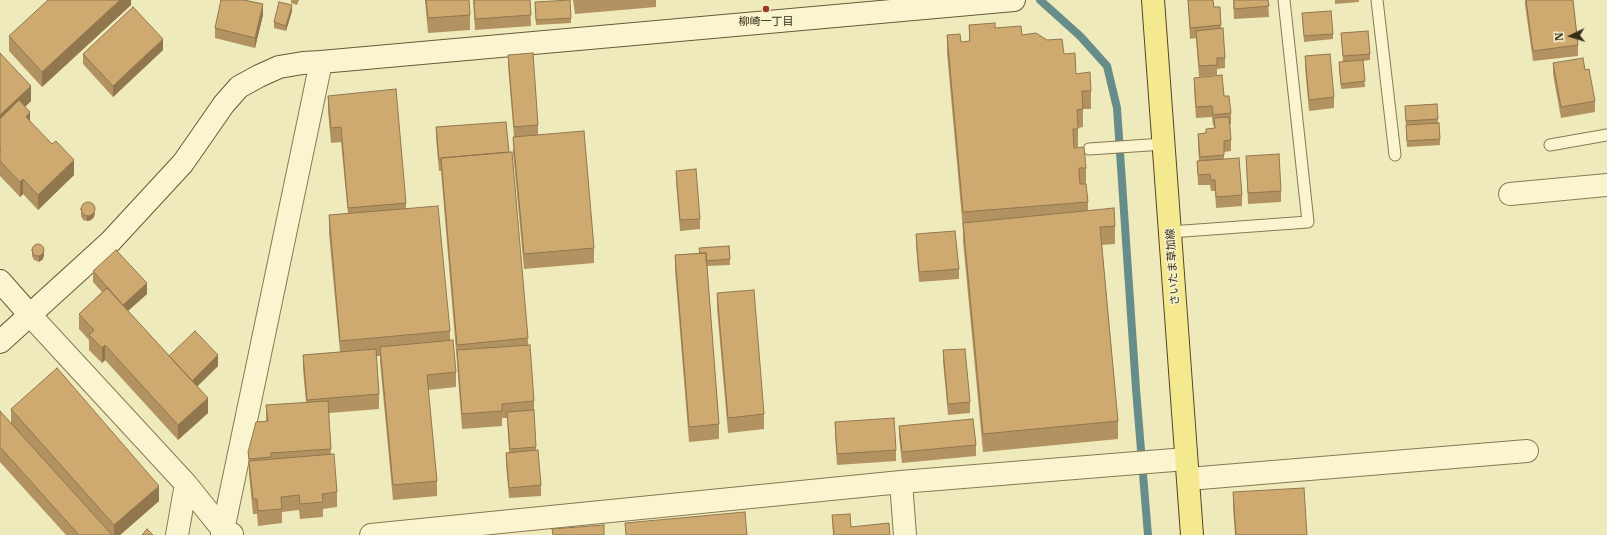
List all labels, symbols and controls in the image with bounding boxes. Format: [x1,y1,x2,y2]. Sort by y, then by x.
marker: 柳崎一丁目 [761,4,771,14]
place label: 柳崎一丁目 [739,15,793,29]
north arrow [1551,16,1591,56]
text: N [1552,32,1566,42]
street label: さいたま草加線 [1164,228,1182,306]

